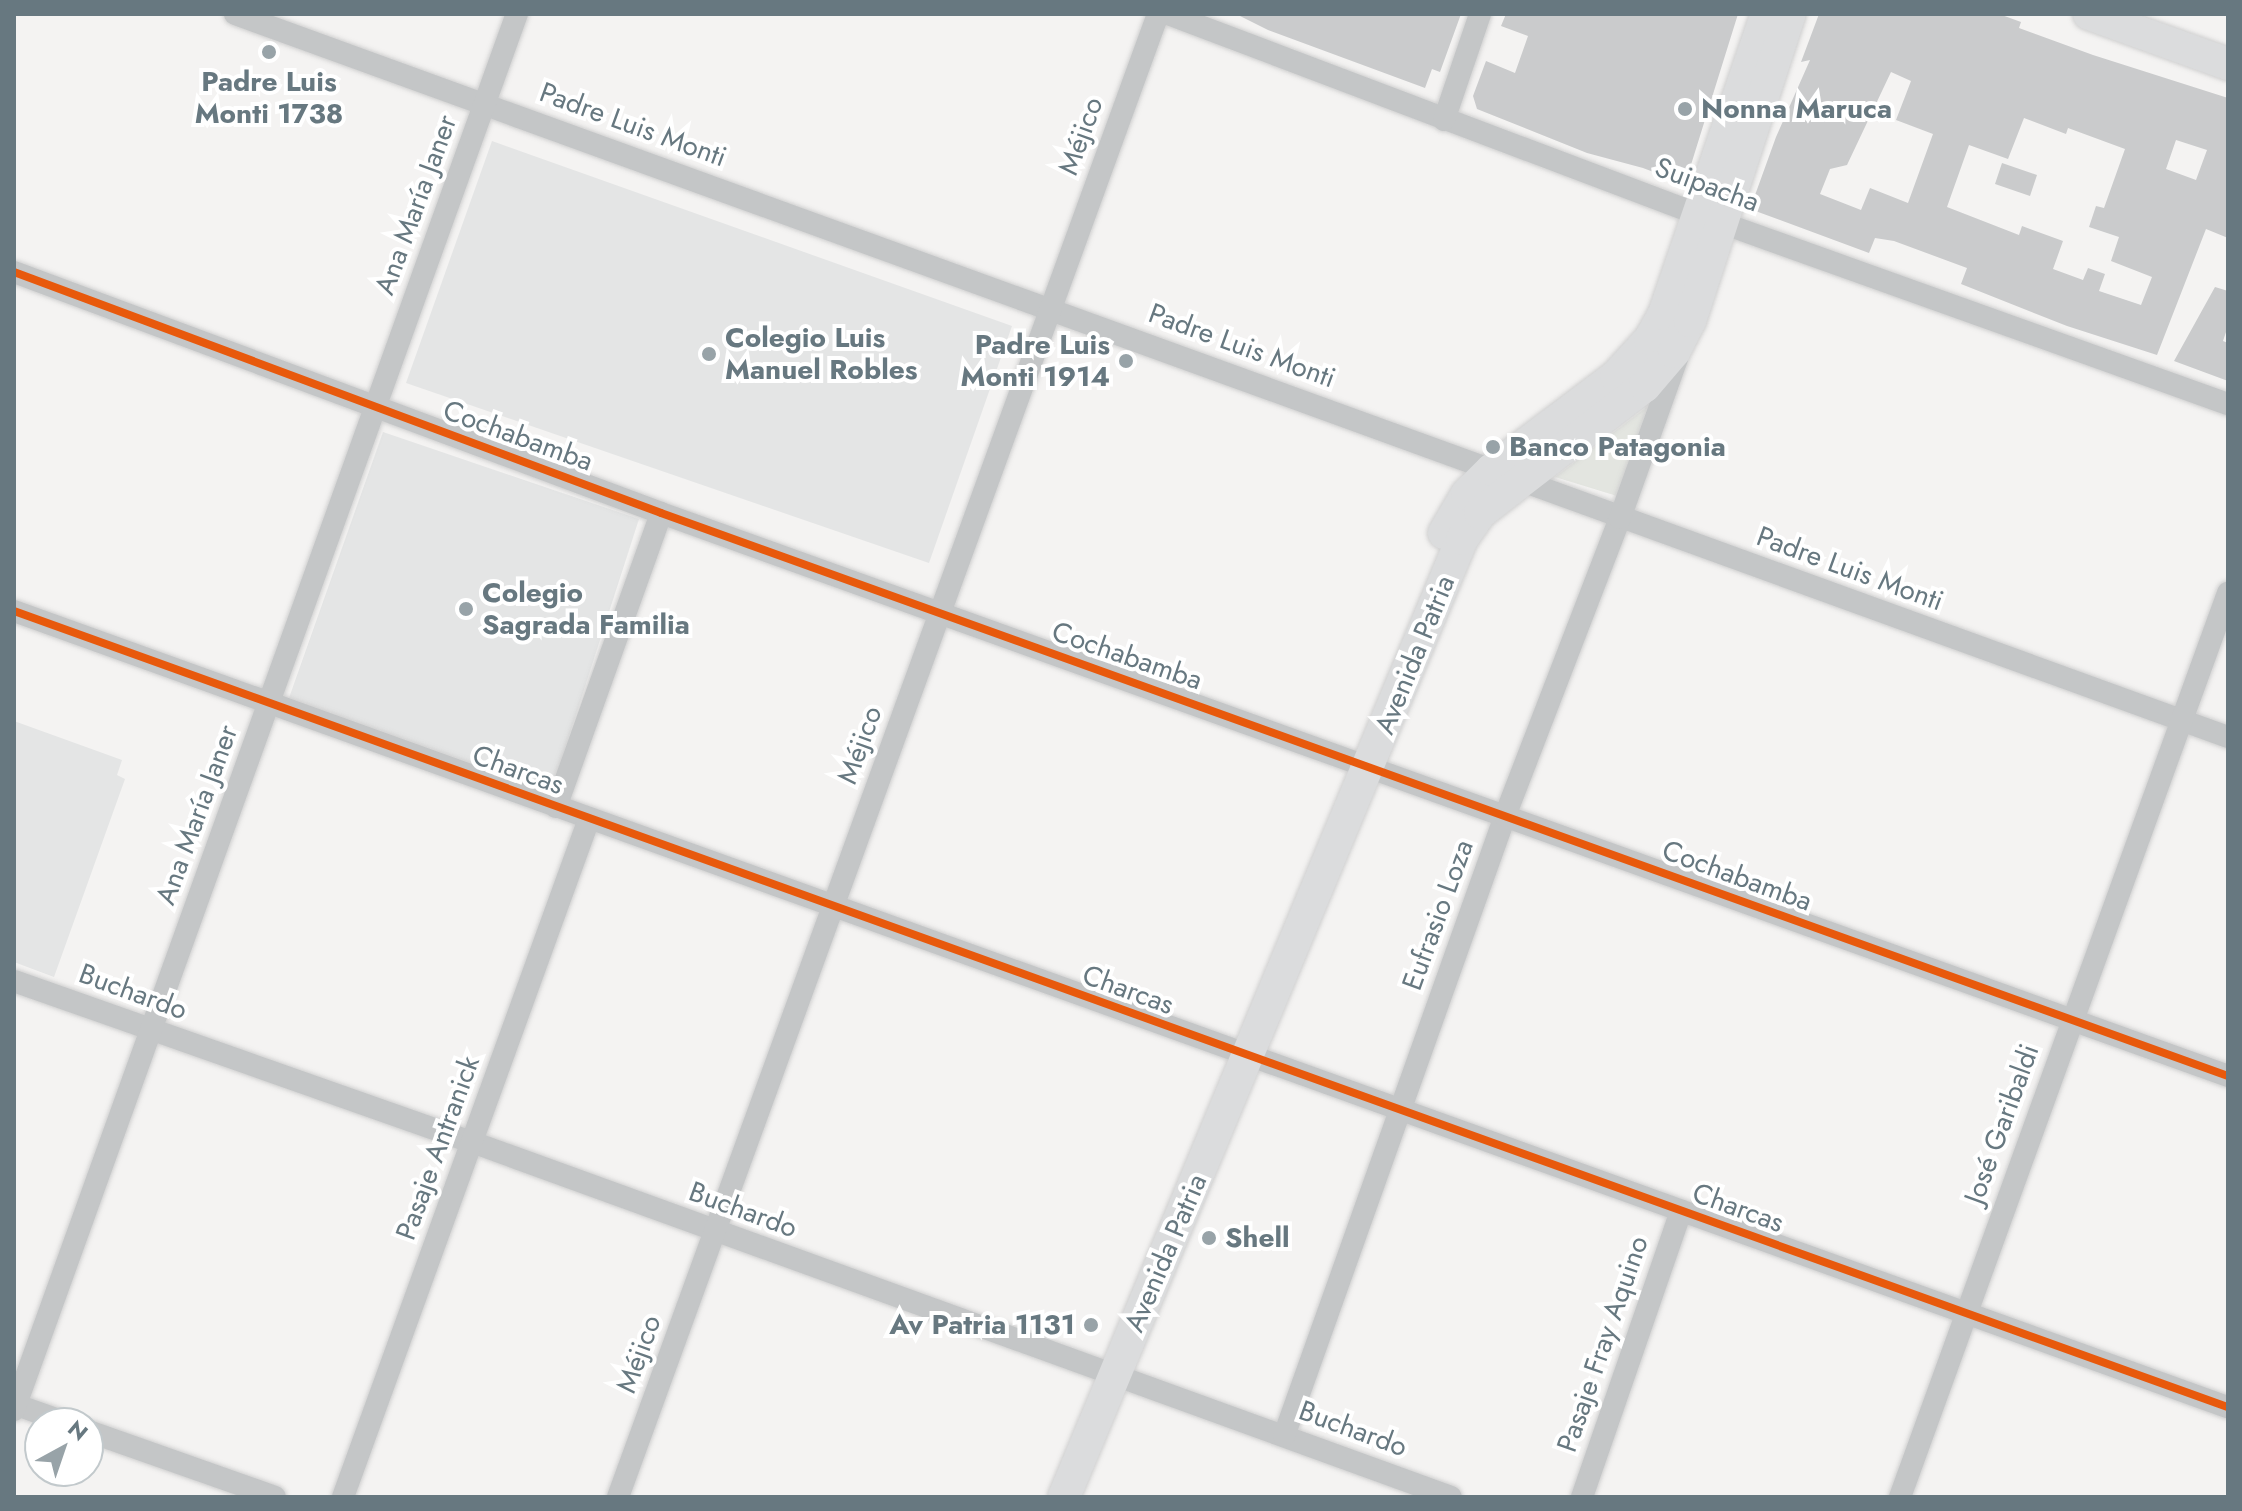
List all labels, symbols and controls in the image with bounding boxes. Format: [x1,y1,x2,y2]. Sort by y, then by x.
marker: Padre Luis Monti 1738 [260,43,278,61]
place label: Padre Luis Monti 1738 [195,65,343,131]
street label: Padre Luis Monti [535,76,731,174]
place label: Nonna Maruca [1701,92,1892,126]
street label: Méjico [1052,93,1110,179]
marker: Nonna Maruca [1676,100,1694,118]
street label: Ana María Janer [368,111,464,299]
street label: Suipacha [1650,151,1764,219]
street label: Padre Luis Monti [1144,297,1340,395]
place label: Colegio Luis Manuel Robles [725,321,918,387]
place label: Padre Luis Monti 1914 [961,328,1110,394]
marker: Colegio Luis Manuel Robles [700,345,718,363]
marker: Padre Luis Monti 1914 [1117,352,1135,370]
street label: Cochabamba [439,393,597,479]
place label: Banco Patagonia [1509,430,1726,464]
marker: Banco Patagonia [1484,438,1502,456]
street label: Padre Luis Monti [1752,520,1948,618]
street label: Avenida Patria [1368,571,1462,739]
place label: Colegio Sagrada Familia [482,576,690,642]
marker: Colegio Sagrada Familia [457,600,475,618]
street label: Cochabamba [1047,615,1207,697]
street label: Méjico [831,702,889,788]
street label: Ana María Janer [149,721,245,909]
street label: Charcas [468,738,568,802]
street label: Cochabamba [1658,833,1816,919]
street label: Eufrasio Loza [1395,835,1481,995]
street label: Buchardo [74,957,192,1027]
street label: Charcas [1078,958,1178,1022]
street label: José Garibaldi [1958,1040,2046,1208]
street label: Pasaje Antranick [389,1051,487,1245]
street label: Avenida Patria [1118,1169,1214,1337]
street label: Buchardo [684,1175,802,1245]
street label: Charcas [1688,1176,1788,1240]
place label: Shell [1225,1221,1290,1255]
marker: Shell [1200,1229,1218,1247]
street label: Pasaje Fray Aquino [1550,1232,1656,1456]
place label: Av Patria 1131 [889,1308,1075,1342]
street label: Méjico [610,1311,668,1397]
marker: Av Patria 1131 [1082,1316,1100,1334]
street label: Buchardo [1294,1394,1412,1464]
north arrow [24,1407,104,1487]
text: N [61,1412,95,1448]

